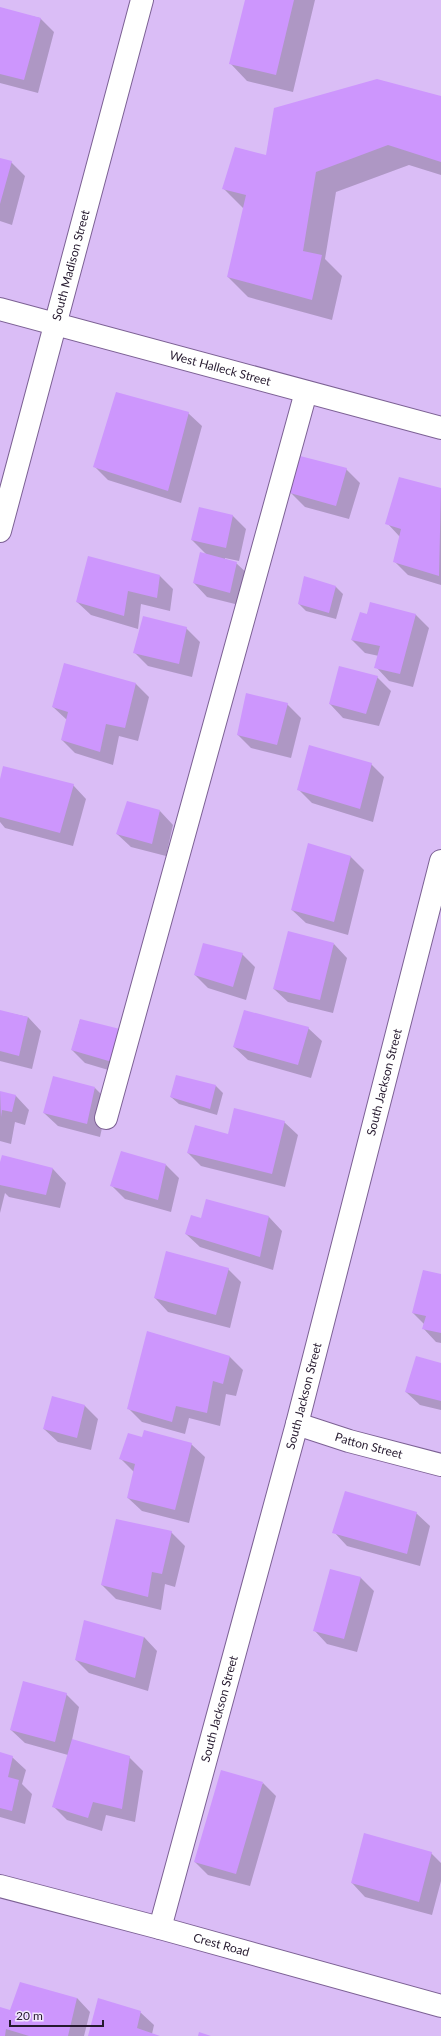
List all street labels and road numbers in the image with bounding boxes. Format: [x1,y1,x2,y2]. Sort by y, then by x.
street label: South Madison Street [49,207,93,322]
street label: West Halleck Street [168,347,273,389]
street label: South Jackson Street [363,1026,405,1137]
street label: South Jackson Street [282,1340,325,1451]
street label: Patton Street [333,1429,405,1462]
street label: South Jackson Street [197,1653,241,1764]
street label: Crest Road [192,1930,251,1959]

